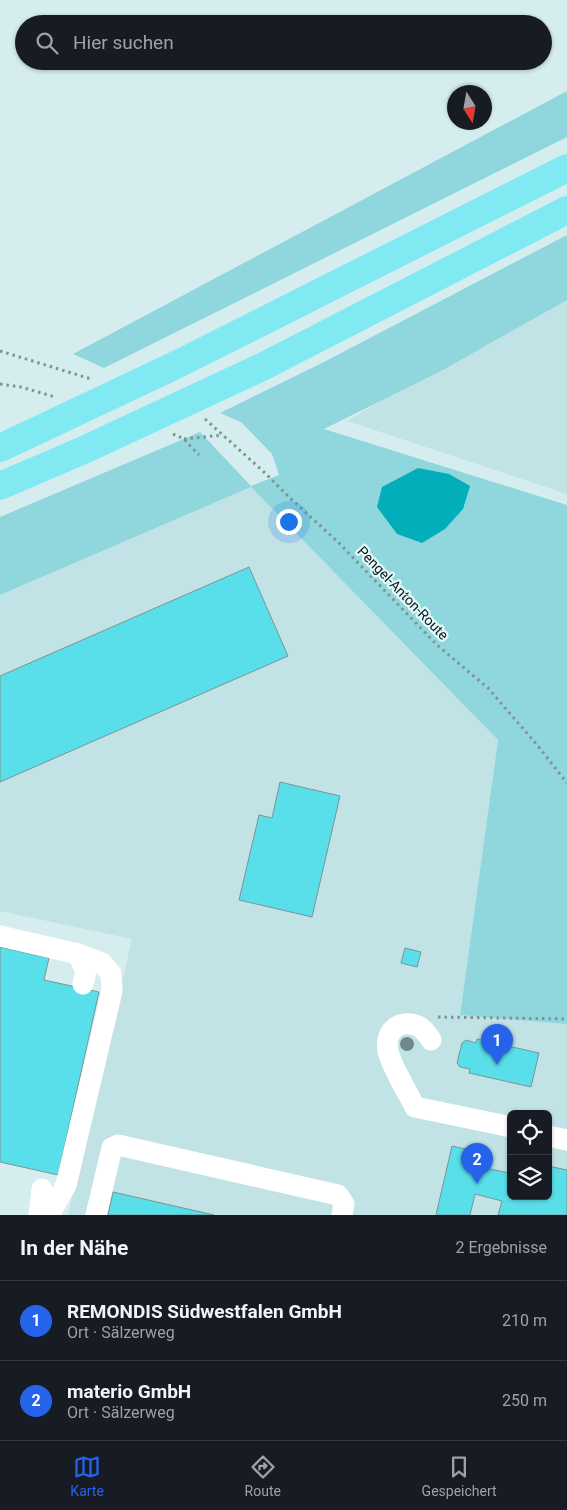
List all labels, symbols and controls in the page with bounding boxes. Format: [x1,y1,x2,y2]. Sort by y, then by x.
search box [15,15,552,70]
icon: search [33,29,61,57]
text: Hier suchen [73,31,174,54]
north arrow [447,85,492,130]
your location [276,509,302,535]
street label: Pengel-Anton-Route [354,543,452,643]
pin: 1 [481,1024,513,1065]
map controls [507,1110,552,1200]
button: locate [507,1110,552,1155]
pin: 2 [461,1143,493,1184]
button: layers [507,1155,552,1200]
text: In der Nähe [20,1236,128,1260]
text: 2 Ergebnisse [455,1238,547,1257]
text: REMONDIS Südwestfalen GmbH [67,1300,342,1323]
text: 1 [31,1311,41,1330]
text: 210 m [502,1311,547,1330]
text: Ort · Sälzerweg [67,1323,175,1342]
text: materio GmbH [67,1380,191,1403]
text: 2 [31,1391,41,1410]
text: 250 m [502,1391,547,1410]
text: Ort · Sälzerweg [67,1403,175,1422]
tab: Karte [70,1453,104,1499]
tab: Route [245,1453,281,1499]
tab: Gespeichert [422,1453,497,1499]

